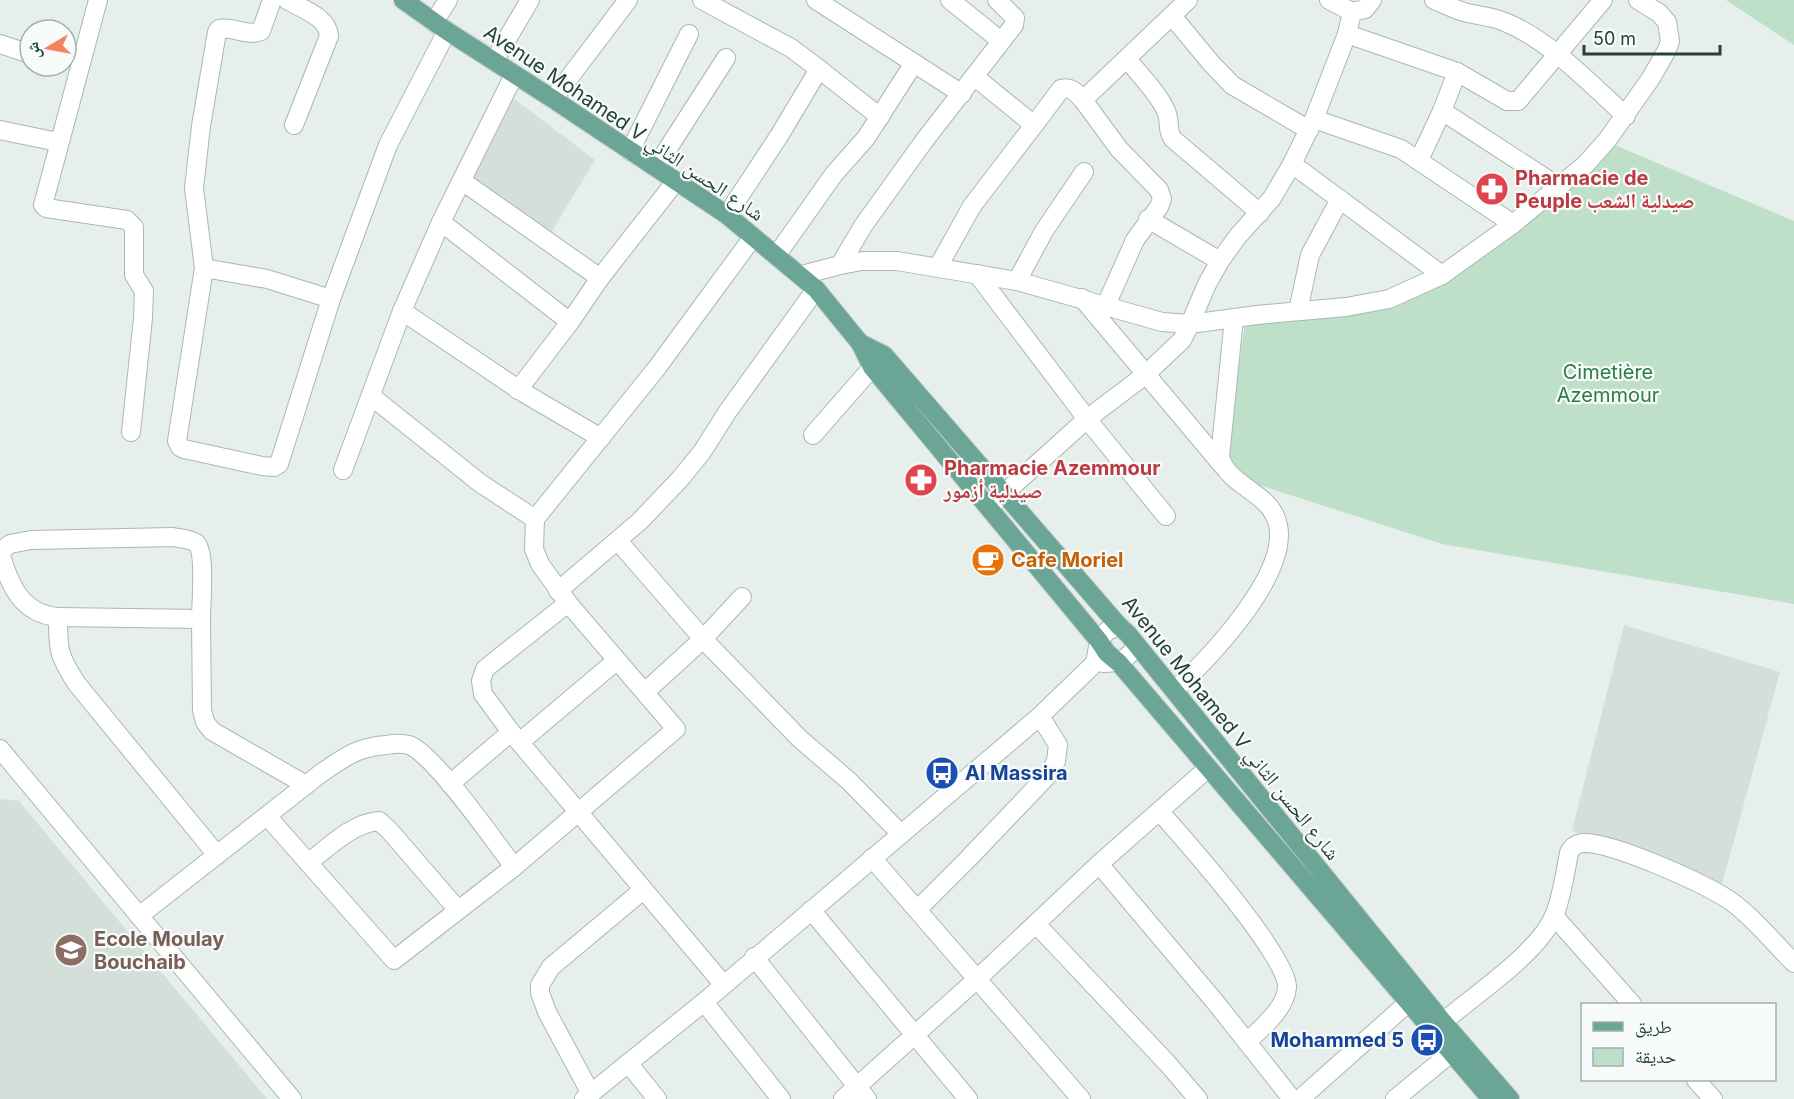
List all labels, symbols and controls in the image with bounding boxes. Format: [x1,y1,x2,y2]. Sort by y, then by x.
north arrow [18,18,78,78]
scale bar [1584,18,1720,56]
street label: Avenue Mohamed V شارع الحسن الثاني [477,20,769,229]
text: 50 m [1593,28,1636,49]
text: ش [22,40,45,61]
place label: Pharmacie de Peuple صيدلية الشعب [1515,166,1695,213]
pharmacy icon: Pharmacie de Peuple صيدلية الشعب [1474,171,1510,207]
park label: Cimetière Azemmour [1557,360,1660,407]
place label: Pharmacie Azemmour صيدلية أزمور [943,456,1160,503]
pharmacy icon: Pharmacie Azemmour صيدلية أزمور [903,462,939,498]
cafe icon: Cafe Moriel [970,542,1006,578]
place label: Cafe Moriel [1011,548,1124,572]
street label: Avenue Mohamed V شارع الحسن الثاني [1114,591,1345,867]
bus stop icon: Al Massira [924,755,960,791]
place label: Al Massira [965,761,1068,785]
place label: Ecole Moulay Bouchaib [94,927,224,974]
school or university icon: Ecole Moulay Bouchaib [53,932,89,968]
legend [1581,1003,1776,1081]
text: طريق [1635,1016,1672,1038]
bus stop icon: Mohammed 5 [1409,1022,1445,1058]
place label: Mohammed 5 [1270,1028,1404,1052]
text: حديقة [1635,1046,1676,1067]

